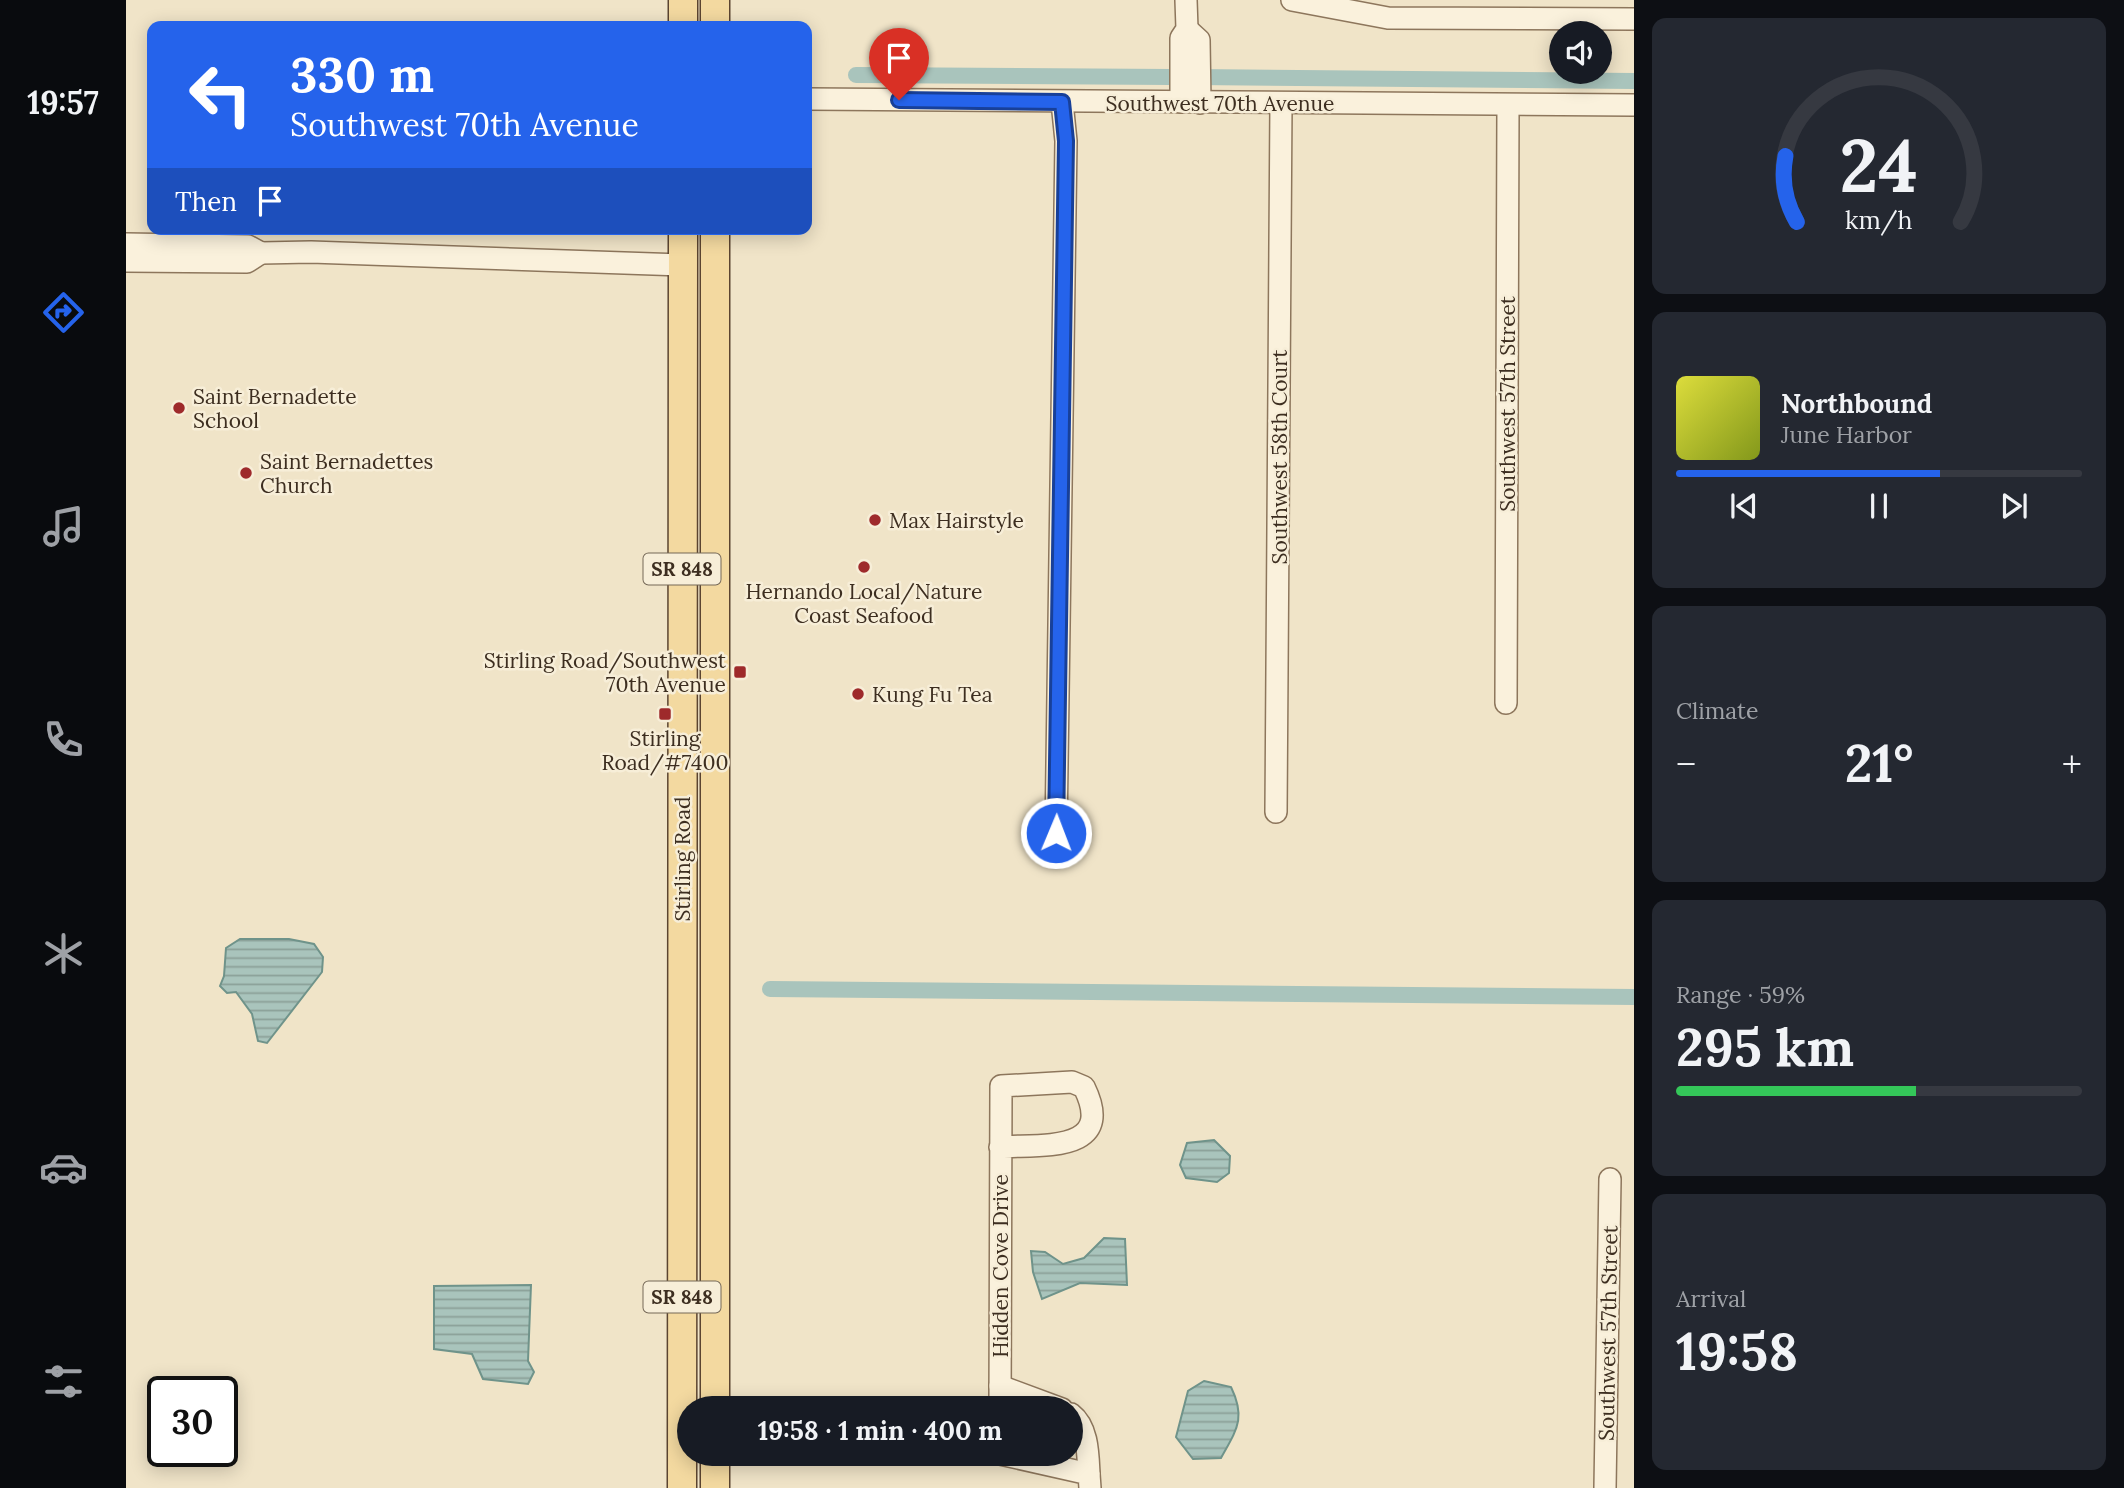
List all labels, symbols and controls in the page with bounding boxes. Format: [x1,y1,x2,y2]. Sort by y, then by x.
map controls [1549,21,1612,84]
button: sound [1549,21,1612,84]
pin [869,28,929,100]
icon: arrive [880,39,918,77]
text: 330 m [290,43,434,105]
icon: left [175,49,266,140]
text: 19:57 [27,82,99,123]
street label: Southwest 70th Avenue [1106,90,1334,117]
text: Southwest 70th Avenue [290,104,639,145]
text: 24 [1840,119,1918,212]
icon: arrive [251,182,289,220]
text: Then [175,185,237,218]
text: km/h [1845,204,1913,236]
icon: directions [39,288,88,337]
street label: Southwest 57th Street [1494,295,1521,512]
street label: Southwest 58th Court [1266,349,1293,565]
place label: Saint Bernadette School [193,383,357,434]
text: Northbound [1781,387,1932,420]
marker: Saint Bernadette School [171,400,187,416]
text: June Harbor [1781,420,1912,449]
place label: Saint Bernadettes Church [260,448,433,499]
marker: Saint Bernadettes Church [238,465,254,481]
icon: previous [1725,487,1763,525]
icon: pause [1860,487,1898,525]
icon: next [1995,487,2033,525]
icon: music [39,502,88,551]
place label: Max Hairstyle [889,507,1024,534]
marker: Max Hairstyle [867,512,883,528]
road number: SR 848 [644,554,720,584]
marker: Hernando Local/Nature Coast Seafood [856,559,872,575]
place label: Hernando Local/Nature Coast Seafood [746,578,982,629]
place label: Stirling Road/Southwest 70th Avenue [484,647,727,698]
marker: Stirling Road/Southwest 70th Avenue [732,664,748,680]
place label: Kung Fu Tea [872,681,993,708]
marker: Kung Fu Tea [850,686,866,702]
text: Climate [1676,696,1758,725]
marker: Stirling Road/#7400 [657,706,673,722]
icon: phone [39,715,88,764]
place label: Stirling Road/#7400 [601,725,729,776]
text: 21° [1845,730,1913,796]
text: − [1676,740,1696,788]
text: + [2062,740,2082,788]
street label: Stirling Road [669,796,696,922]
position arrow [1019,796,1093,870]
icon: climate [39,929,88,978]
text: Range · 59% [1676,980,1805,1009]
text: 295 km [1676,1014,1854,1080]
icon: car [39,1143,88,1192]
street label: Hidden Cove Drive [987,1174,1014,1358]
street label: Southwest 57th Street [1593,1224,1623,1441]
road number: SR 848 [644,1282,720,1312]
text: Arrival [1676,1284,1746,1313]
text: 19:58 [1676,1318,1798,1384]
icon: filters [39,1357,88,1406]
speed limit sign: 30 [147,1376,238,1467]
text: 19:58 · 1 min · 400 m [758,1414,1002,1447]

